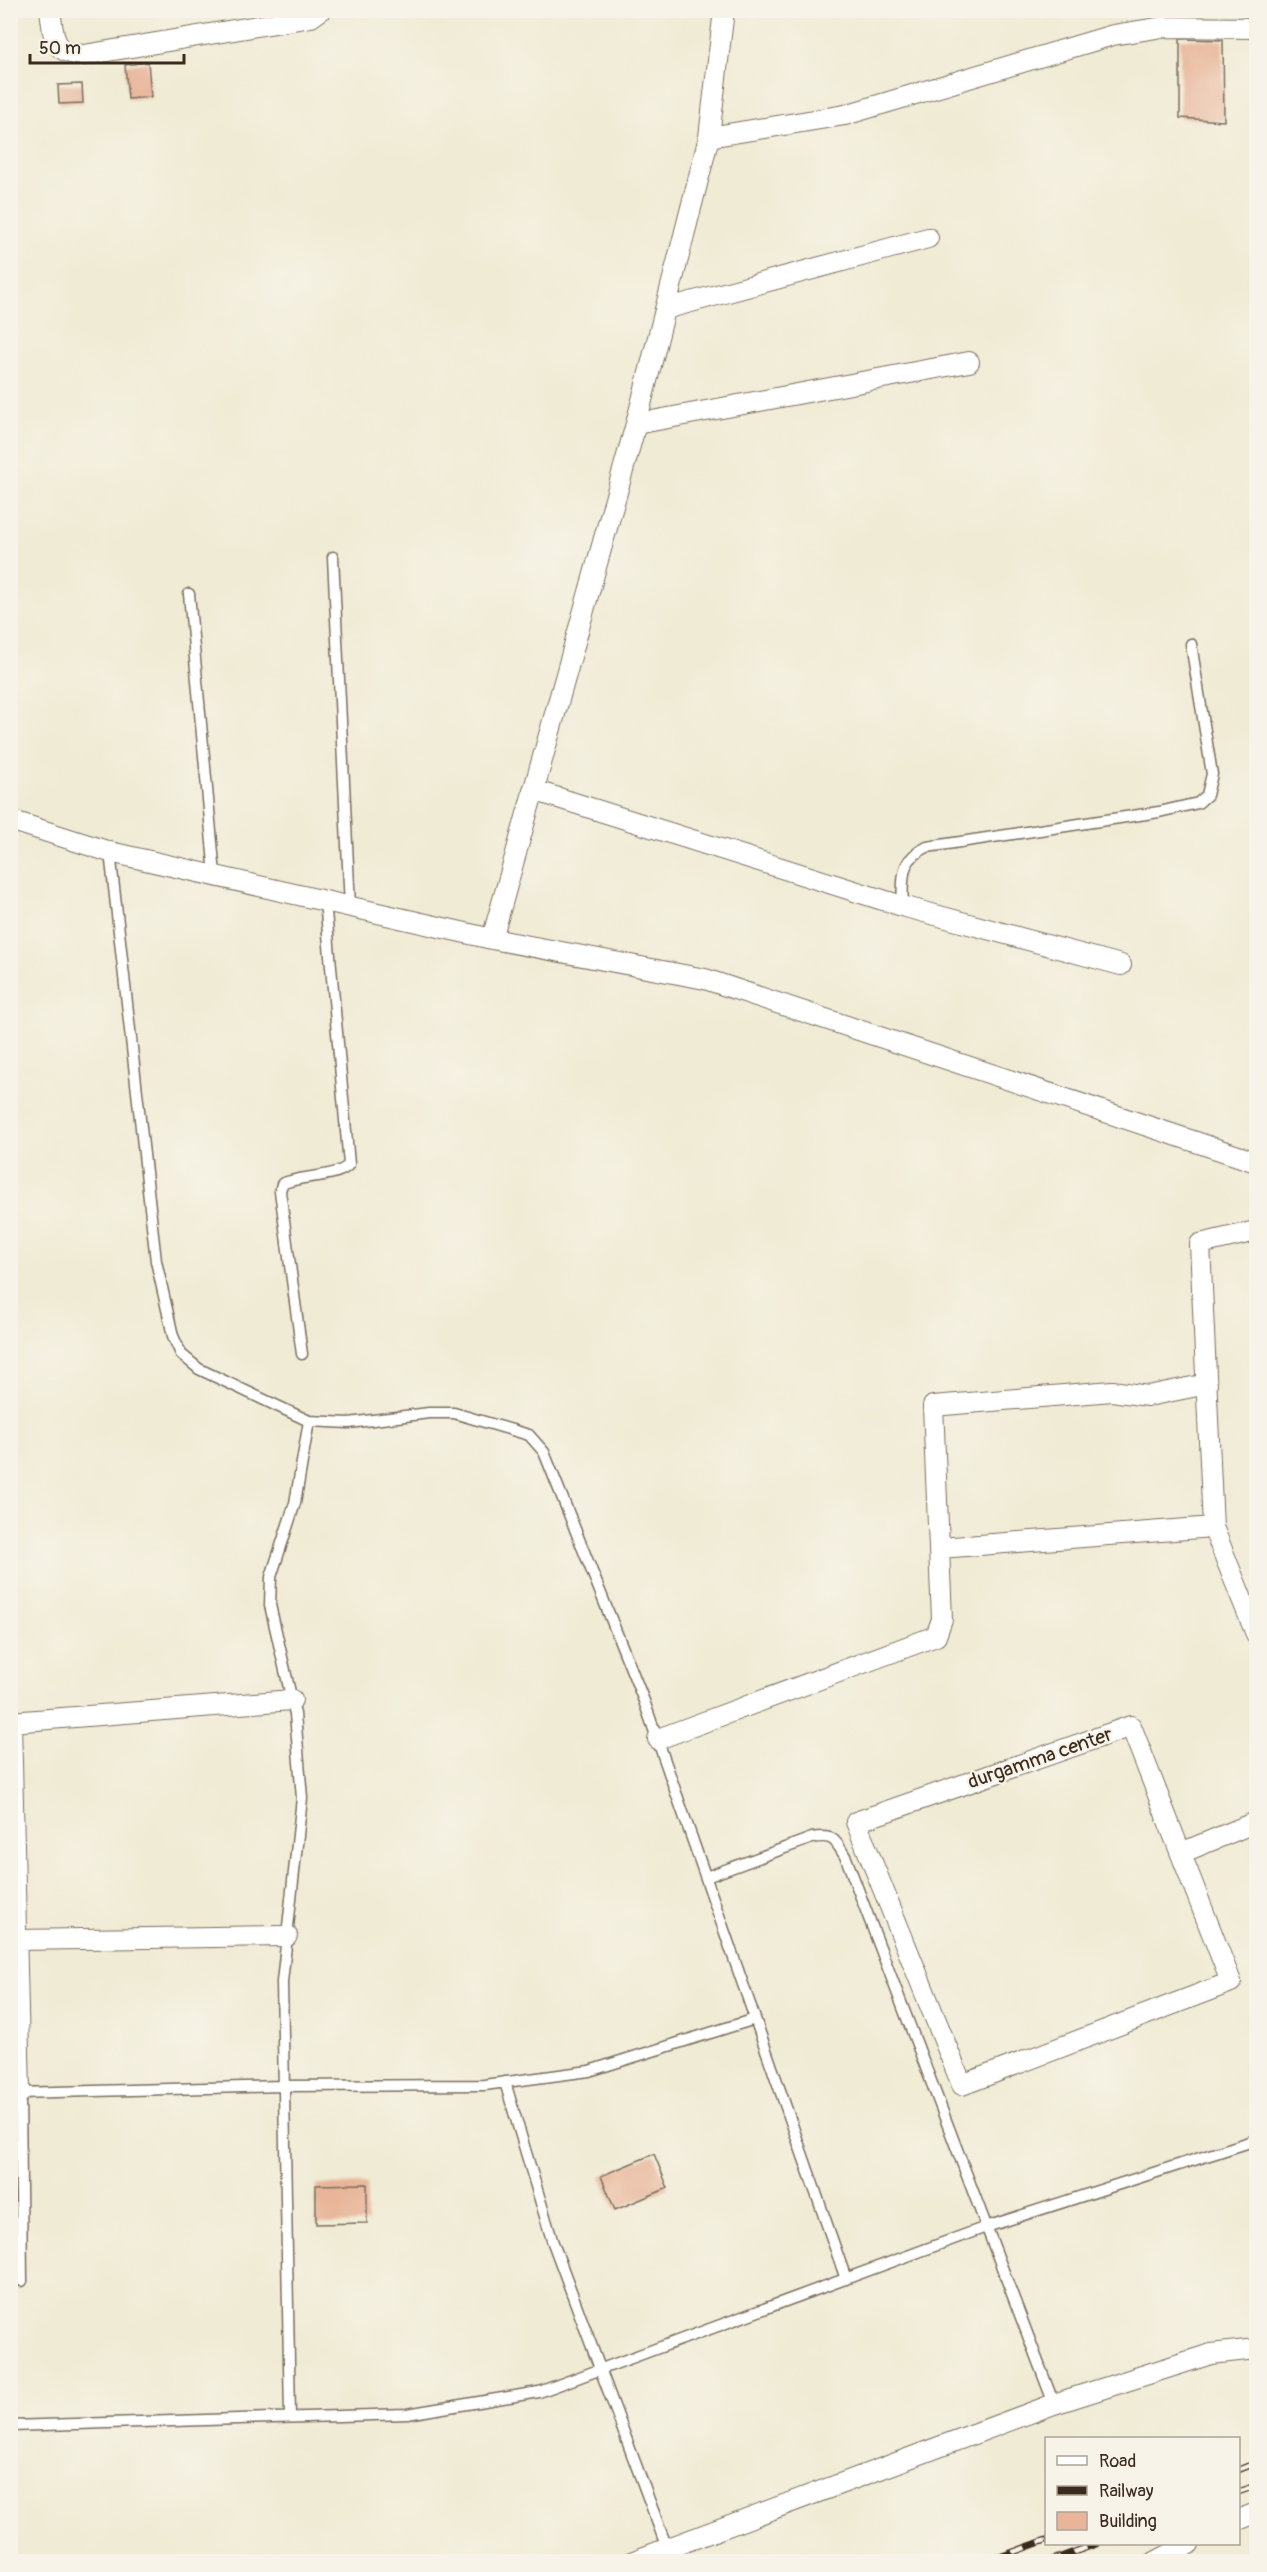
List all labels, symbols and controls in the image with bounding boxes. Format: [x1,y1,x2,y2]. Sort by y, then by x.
scale bar [30,27,184,65]
text: 50 m [39,37,81,60]
street label: durgamma center [964,1722,1116,1794]
legend [1045,2437,1240,2545]
text: Road [1099,2450,1136,2473]
text: Railway [1099,2480,1154,2503]
text: Building [1099,2510,1157,2533]

